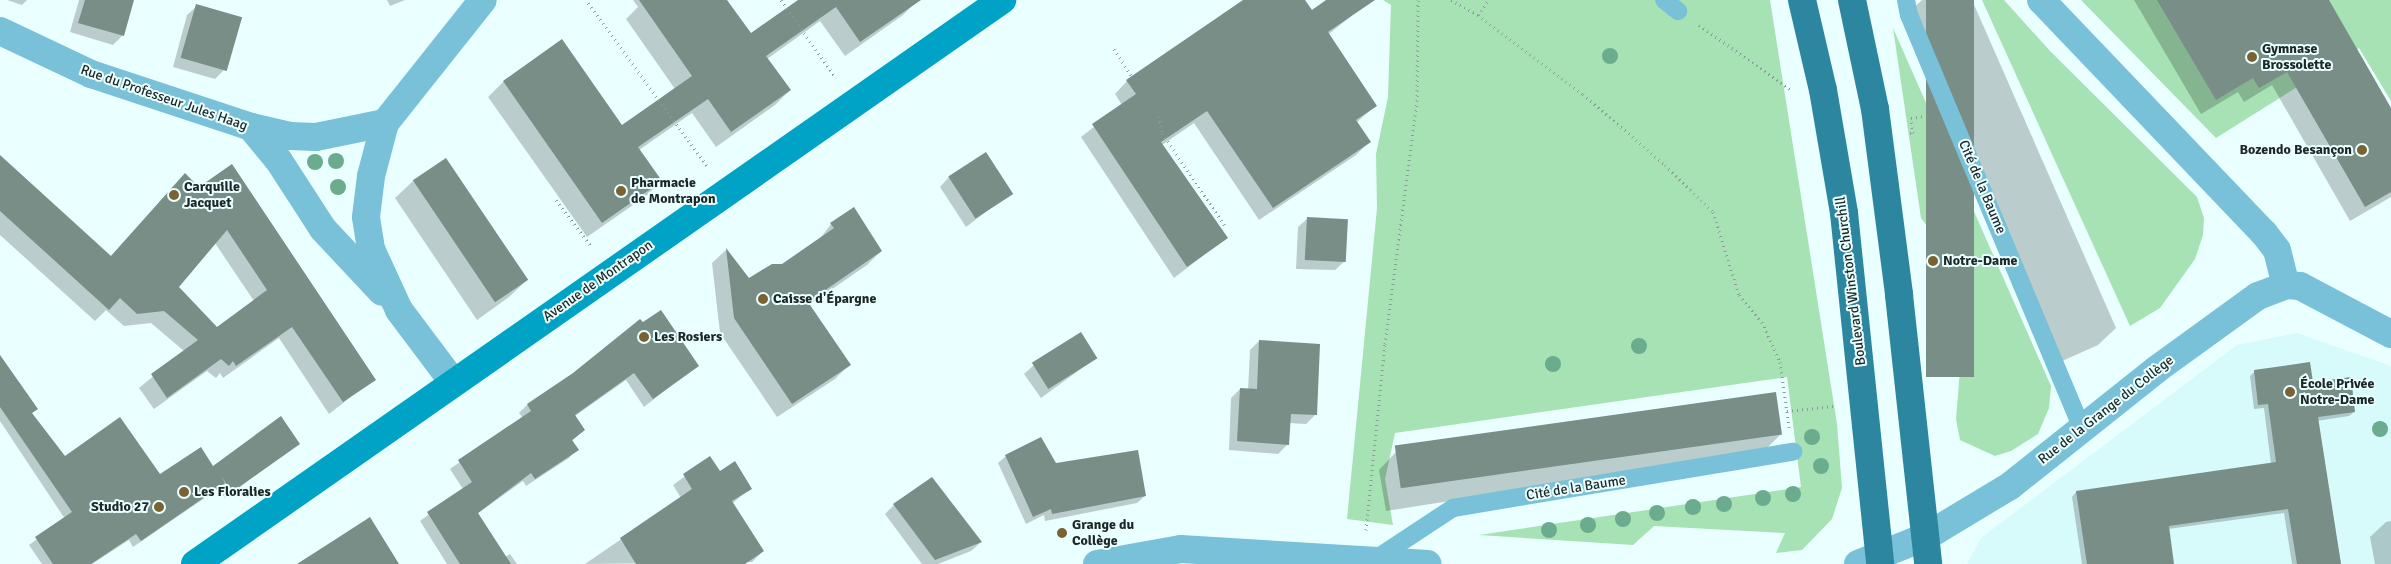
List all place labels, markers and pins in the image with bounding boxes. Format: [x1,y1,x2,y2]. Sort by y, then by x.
place label: Gymnase Brossolette [2262,41,2331,74]
marker: Gymnase Brossolette [2246,51,2258,63]
place label: Bozendo Besançon [2239,142,2352,158]
marker: Bozendo Besançon [2356,144,2368,156]
place label: Pharmacie de Montrapon [631,175,716,208]
place label: Carquille Jacquet [184,179,240,212]
marker: Pharmacie de Montrapon [615,185,627,197]
marker: Carquille Jacquet [168,189,180,201]
place label: Notre-Dame [1943,253,2017,269]
marker: Notre-Dame [1927,255,1939,267]
place label: Caisse d'Épargne [773,291,876,307]
marker: Caisse d'Épargne [757,293,769,305]
place label: Les Rosiers [654,329,722,345]
marker: Les Rosiers [638,331,650,343]
place label: École Privée Notre-Dame [2300,376,2374,408]
marker: École Privée Notre-Dame [2284,386,2296,398]
place label: Les Floralies [194,484,271,500]
marker: Les Floralies [178,486,190,498]
place label: Studio 27 [91,499,149,515]
marker: Studio 27 [153,501,165,513]
place label: Grange du Collège [1072,517,1134,550]
marker: Grange du Collège [1056,527,1068,539]

